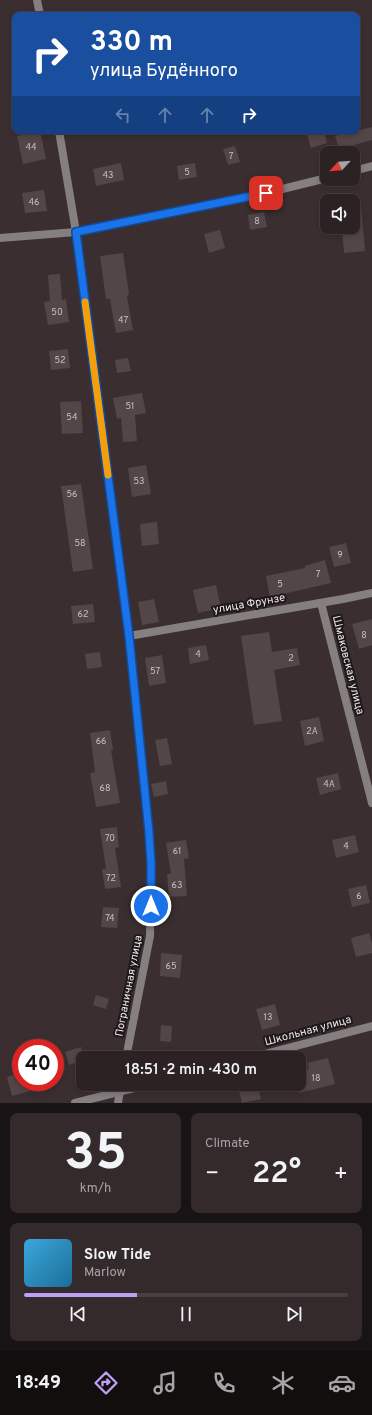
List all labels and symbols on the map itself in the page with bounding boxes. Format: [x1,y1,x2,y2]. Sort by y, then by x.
house number: 44 [25,142,37,153]
north arrow [320,146,360,186]
house number: 7 [229,151,234,162]
house number: 5 [184,167,190,178]
house number: 43 [102,170,114,181]
pin [249,176,283,210]
house number: 46 [29,197,39,208]
house number: 8 [254,216,260,227]
house number: 50 [51,307,63,318]
house number: 47 [118,315,128,326]
house number: 52 [54,355,66,366]
house number: 51 [126,401,134,412]
house number: 54 [66,412,78,423]
house number: 53 [133,476,145,487]
house number: 56 [67,489,77,500]
house number: 58 [74,538,86,549]
house number: 9 [337,550,343,561]
house number: 7 [316,569,321,580]
house number: 5 [277,579,283,590]
street label: улица Фрунзе [212,591,286,617]
house number: 62 [78,609,88,620]
street label: Шмаковская улица [329,614,367,716]
house number: 8 [361,630,367,641]
house number: 4 [195,649,201,660]
house number: 2 [288,653,294,664]
house number: 57 [150,666,160,677]
house number: 2А [306,726,318,737]
house number: 66 [96,736,106,747]
house number: 4А [323,779,335,790]
house number: 68 [100,783,110,794]
house number: 70 [105,833,115,844]
house number: 4 [343,841,349,852]
house number: 61 [173,846,181,857]
house number: 72 [106,873,116,884]
house number: 63 [172,880,182,891]
position arrow [130,885,172,927]
house number: 6 [356,891,362,902]
house number: 74 [105,913,115,924]
street label: Пограничная улица [112,934,146,1038]
house number: 65 [166,961,176,972]
house number: 13 [264,1012,272,1023]
street label: Школьная улица [263,1013,353,1049]
speed limit sign: 40 [12,1039,64,1091]
house number: 18 [312,1073,320,1084]

